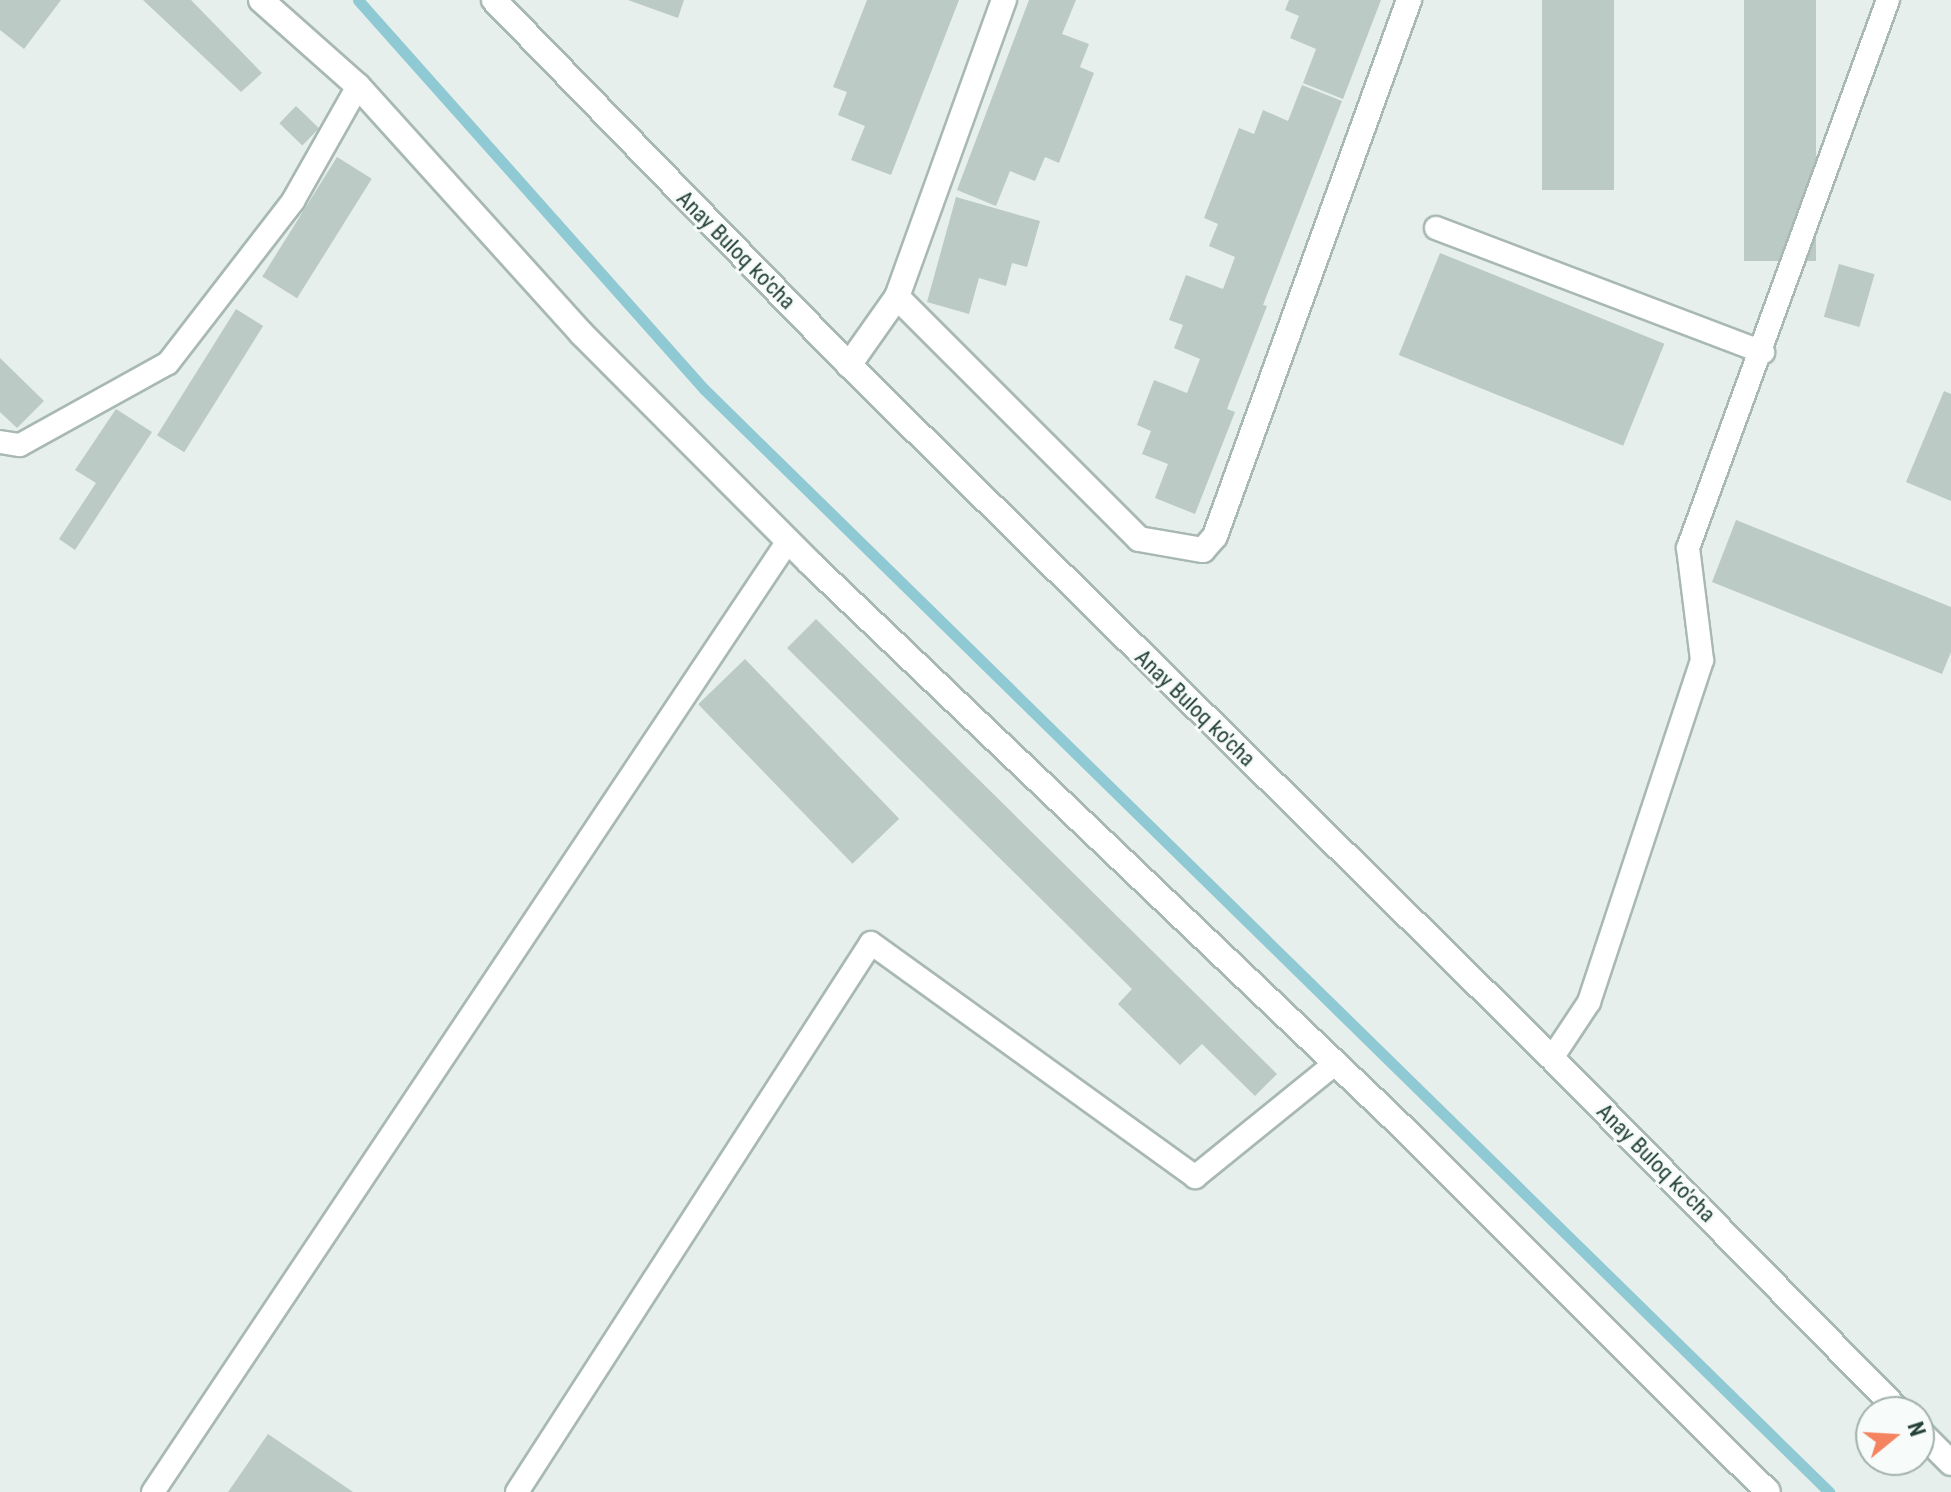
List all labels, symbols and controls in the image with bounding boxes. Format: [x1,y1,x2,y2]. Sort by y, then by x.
street label: Anay Buloq ko'cha [671,185,801,315]
street label: Anay Buloq ko'cha [1129,644,1261,772]
street label: Anay Buloq ko'cha [1591,1098,1721,1228]
north arrow [1855,1396,1935,1476]
text: N [1902,1419,1930,1439]

